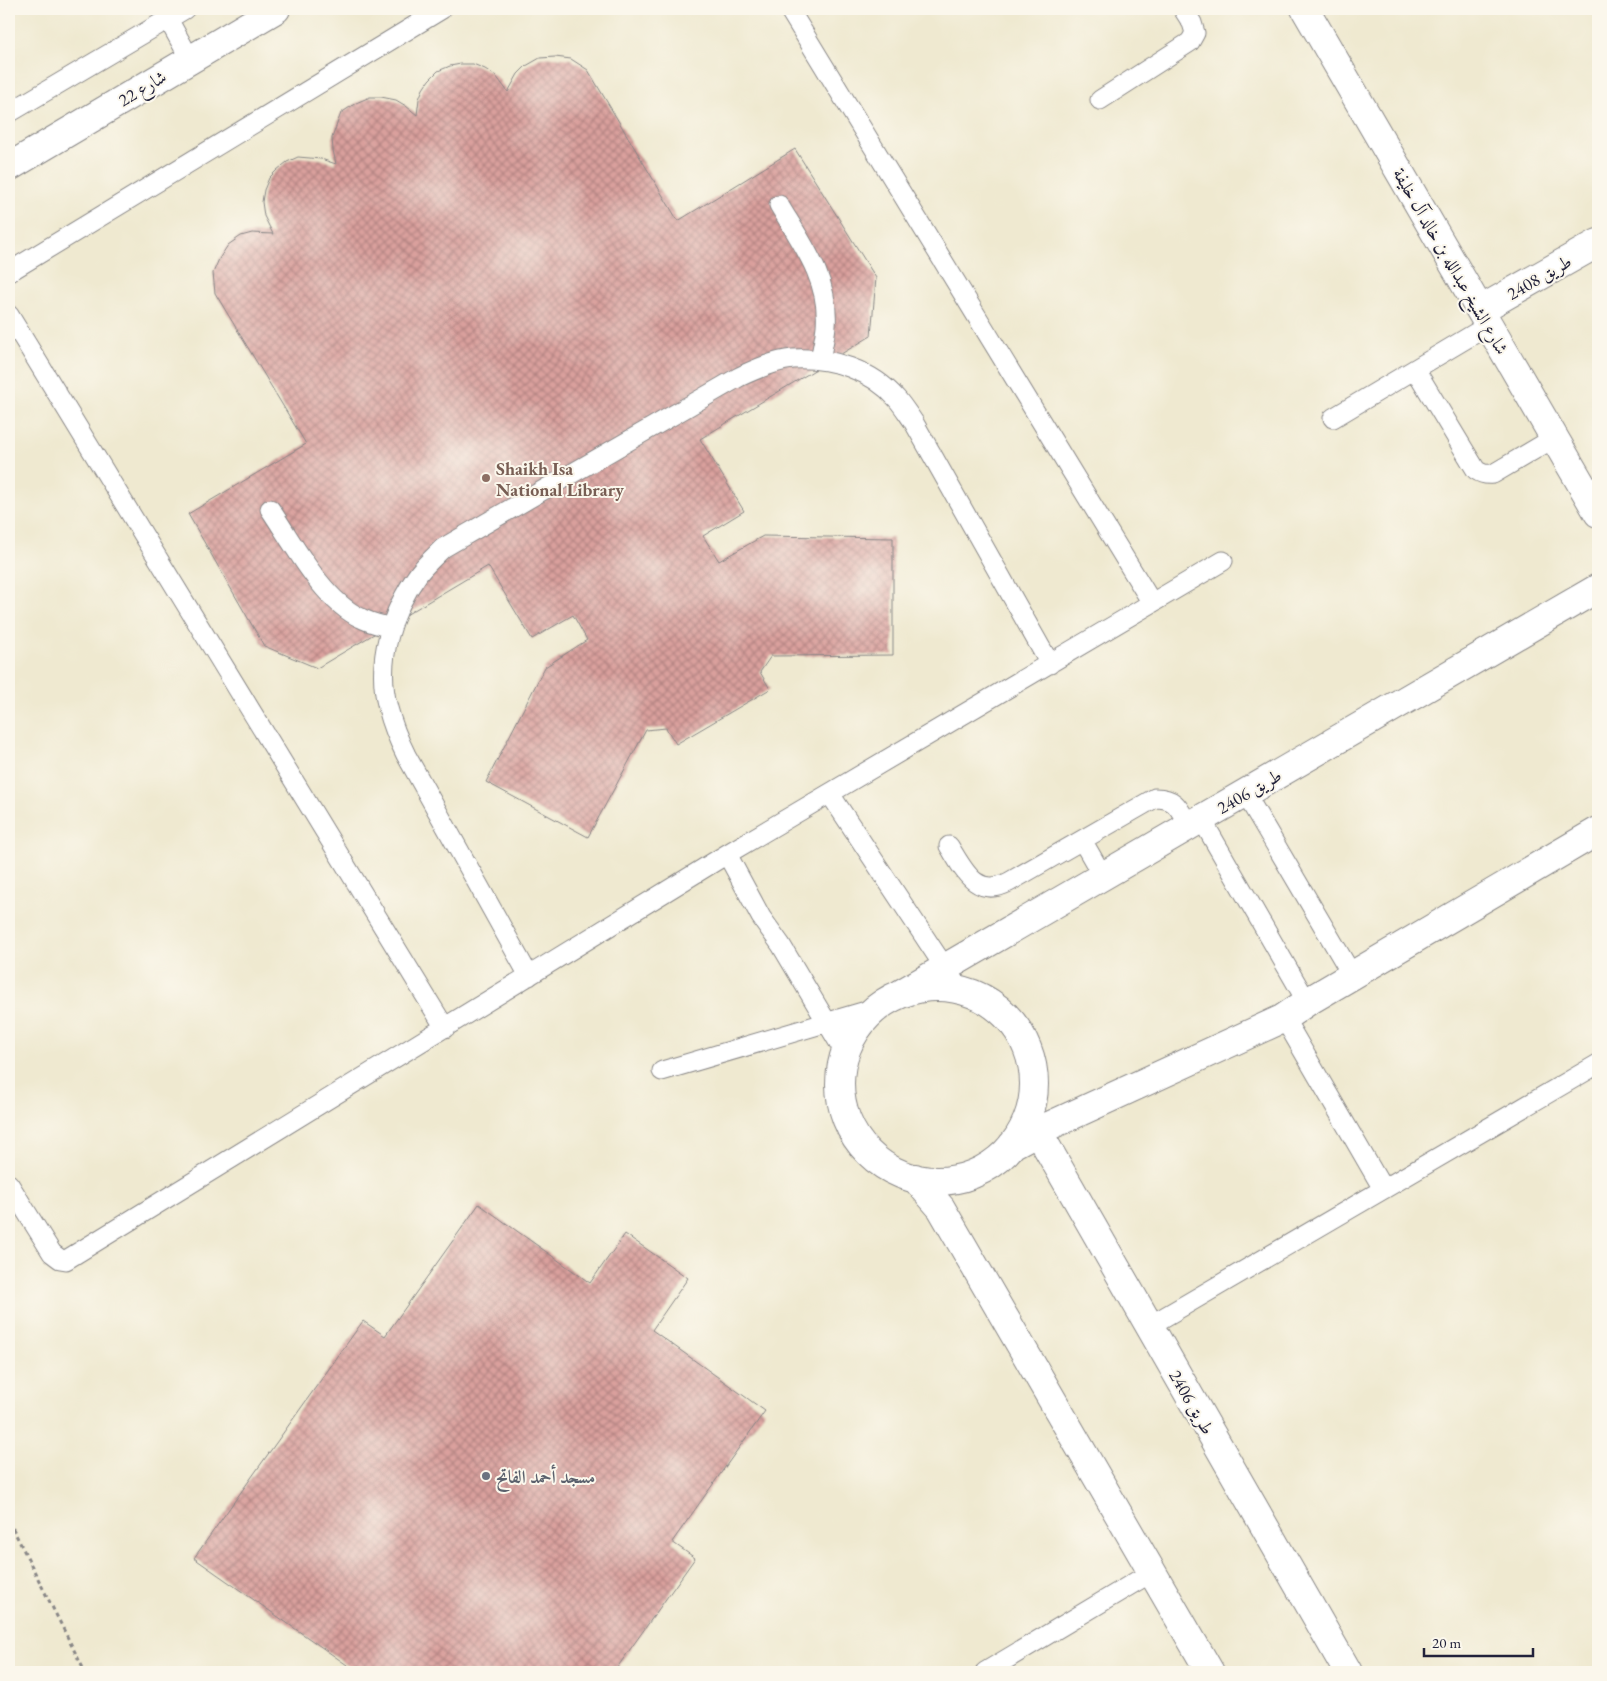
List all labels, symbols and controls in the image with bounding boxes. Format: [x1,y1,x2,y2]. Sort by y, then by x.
street label: شارع 22 [114,65,172,115]
street label: شارع الشيخ عبدالله بن خالد آل خليفة [1384,164,1514,361]
street label: طريق 2408 [1502,249,1576,306]
place label: Shaikh Isa National Library [496,457,624,501]
marker: Shaikh Isa National Library [480,472,492,484]
street label: طريق 2406 [1212,763,1286,820]
street label: طريق 2406 [1163,1365,1220,1439]
place label: مسجد أحمد الفاتح [496,1464,595,1492]
marker: مسجد أحمد الفاتح [480,1470,492,1482]
scale bar [1424,1626,1533,1658]
text: 20 m [1432,1633,1461,1652]

